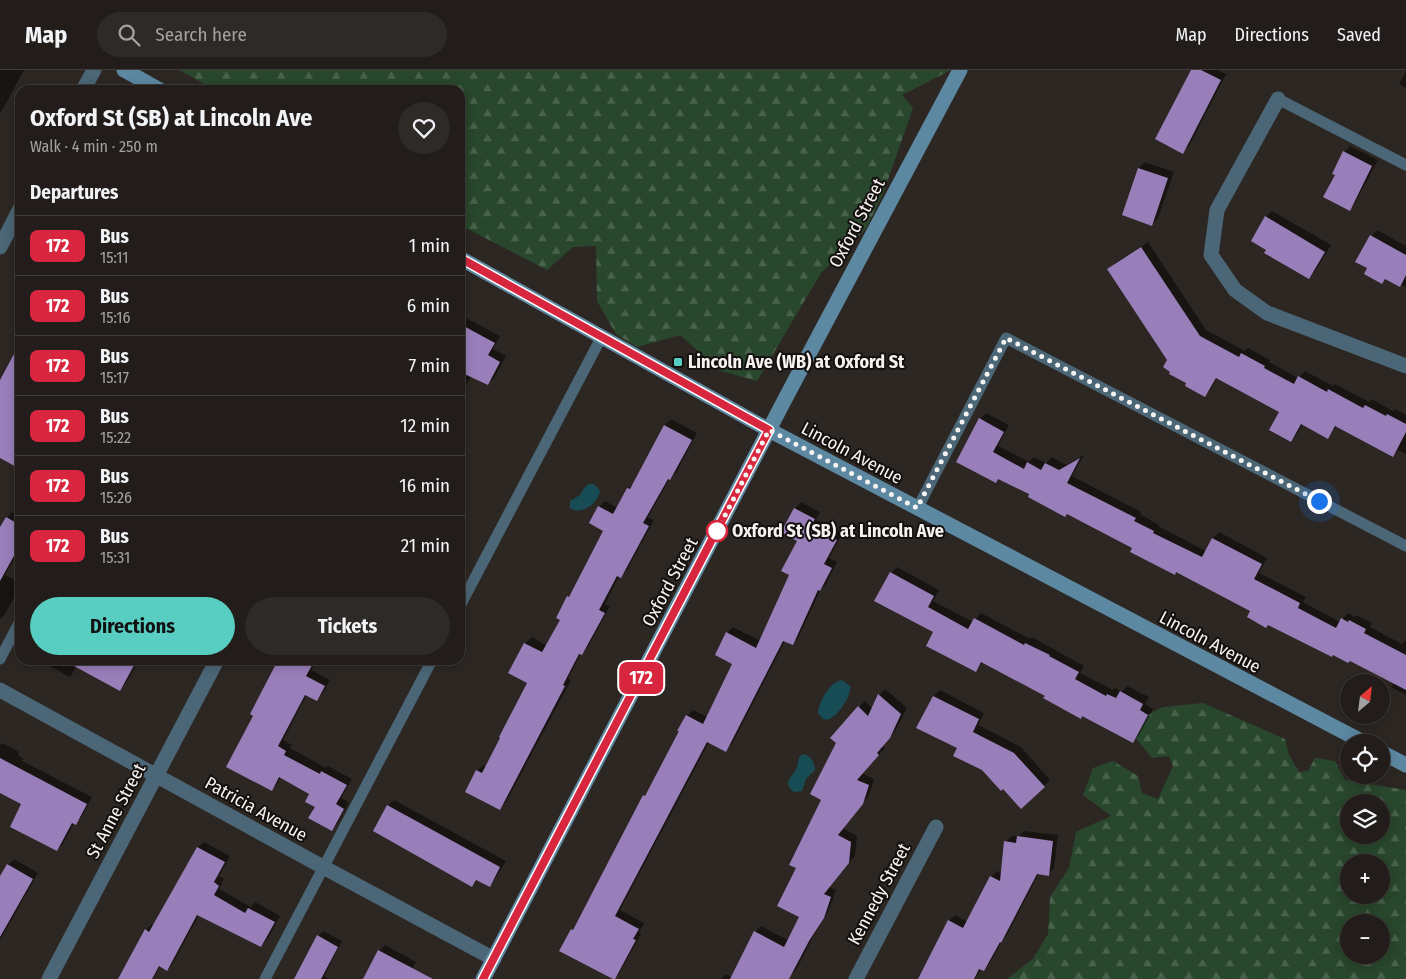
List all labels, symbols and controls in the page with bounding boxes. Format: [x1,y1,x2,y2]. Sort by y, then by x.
search box [97,12,447,57]
text: Map [25,21,67,49]
icon: search [115,21,143,49]
text: Search here [155,23,247,46]
text: Map [1175,24,1207,46]
text: Directions [1235,24,1309,46]
text: Saved [1337,24,1381,46]
button: heart [398,102,450,154]
text: Oxford St (SB) at Lincoln Ave [30,104,312,132]
text: Walk · 4 min · 250 m [30,137,158,156]
street label: Oxford Street [824,175,890,271]
text: Departures [30,181,118,204]
text: Bus [100,225,129,248]
text: 1 min [409,234,450,257]
text: 172 [46,235,69,257]
text: 15:11 [100,248,129,267]
text: Bus [100,285,129,308]
text: 6 min [407,294,450,317]
text: 172 [46,295,69,317]
text: 15:16 [100,308,131,327]
text: Bus [100,345,129,368]
place label: Lincoln Ave (WB) at Oxford St [688,351,905,373]
text: 7 min [408,354,450,377]
text: 172 [46,355,69,377]
marker: Lincoln Ave (WB) at Oxford St [672,356,684,368]
text: 15:17 [100,368,129,387]
text: Bus [100,405,129,428]
text: 12 min [400,414,450,437]
text: 172 [46,415,69,437]
street label: Lincoln Avenue [798,417,906,489]
text: 15:22 [100,428,131,447]
text: Bus [100,465,129,488]
text: 16 min [399,474,450,497]
text: 172 [46,475,69,497]
text: 15:26 [100,488,132,507]
your location [1307,489,1332,514]
marker: Oxford St (SB) at Lincoln Ave [706,520,728,542]
place label: Oxford St (SB) at Lincoln Ave [732,520,944,542]
text: Bus [100,525,129,548]
text: 21 min [401,534,450,557]
street label: Oxford Street [637,534,703,630]
text: 172 [46,535,69,557]
text: 15:31 [100,548,130,567]
button: Directions [30,597,235,655]
button: Tickets [245,597,450,655]
street label: Lincoln Avenue [1156,606,1264,678]
line badge: 172 [612,662,670,694]
text: 172 [629,667,653,689]
north arrow [1340,674,1390,724]
map controls [1340,674,1390,964]
button: locate [1340,734,1390,784]
street label: St Anne Street [82,759,150,862]
street label: Patricia Avenue [201,772,311,846]
button: layers [1340,794,1390,844]
street label: Kennedy Street [843,839,915,949]
button: + [1340,854,1390,904]
button: − [1340,914,1390,964]

